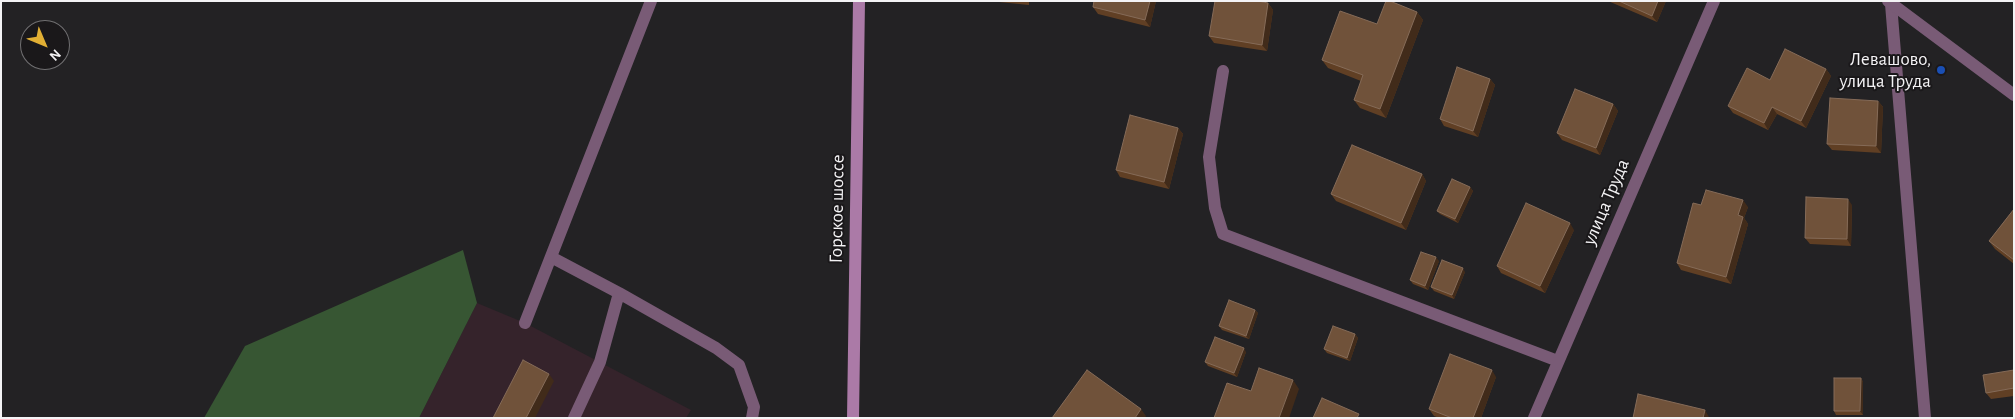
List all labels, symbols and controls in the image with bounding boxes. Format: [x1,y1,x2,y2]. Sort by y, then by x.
north arrow [20,20,70,70]
text: N [47,47,63,63]
place label: Левашово, улица Труда [1840,48,1931,92]
marker: Левашово, улица Труда [1935,64,1947,76]
street label: Горское шоссе [825,154,849,264]
street label: улица Труда [1578,155,1634,249]

